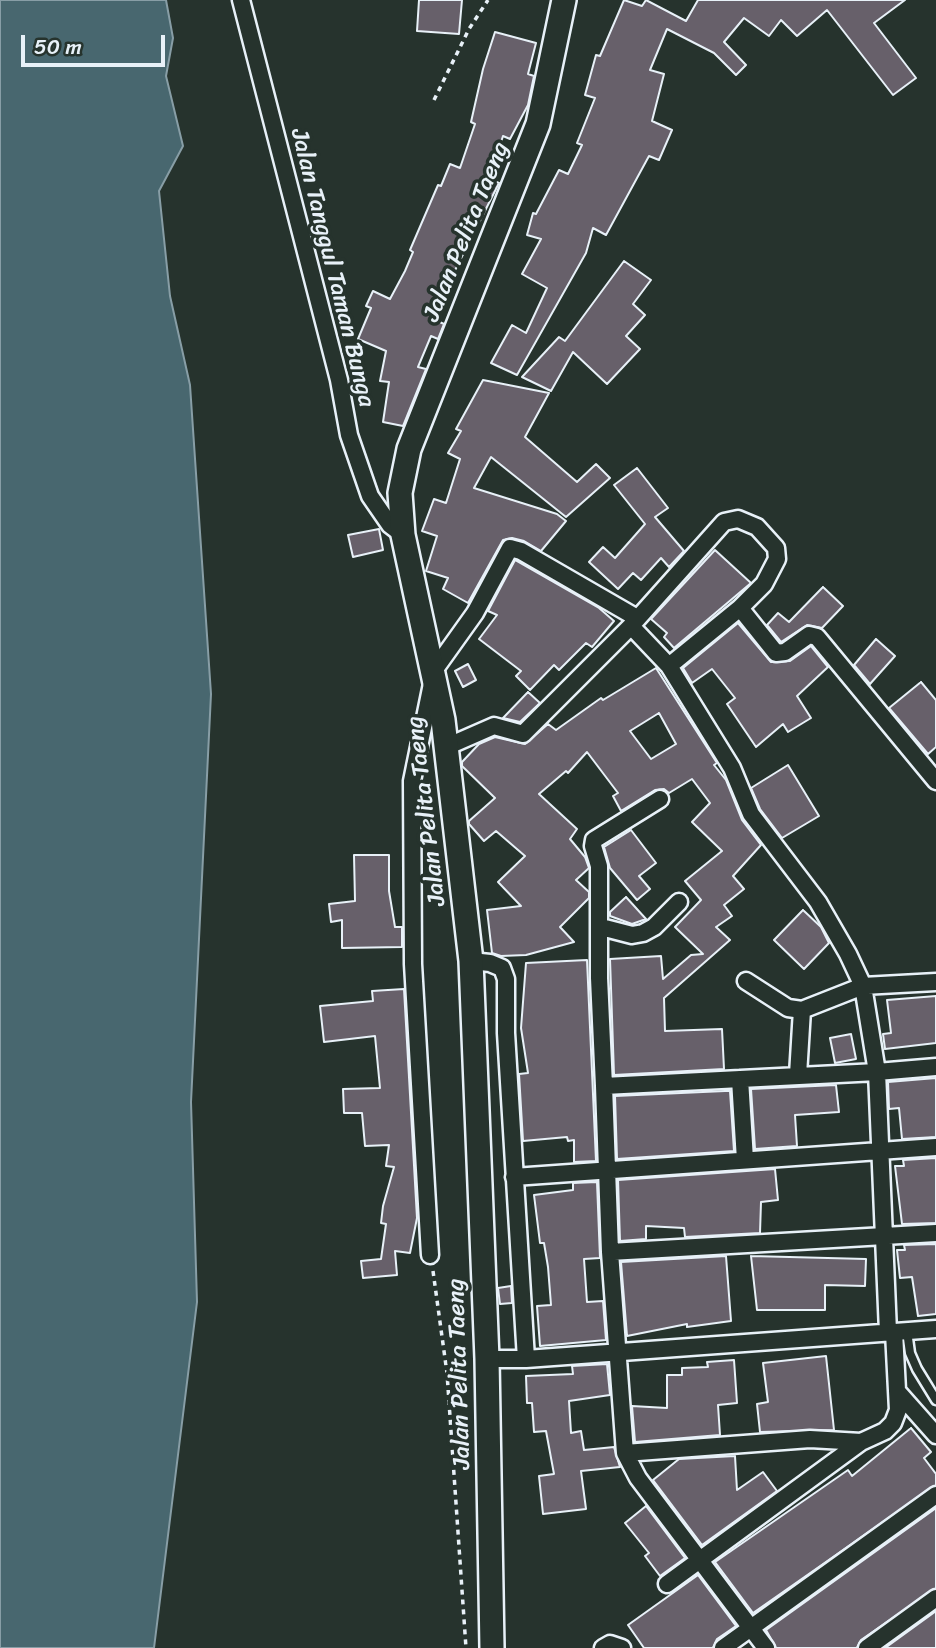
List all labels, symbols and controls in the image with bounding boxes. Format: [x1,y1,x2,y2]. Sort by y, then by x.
scale bar [24,21,168,65]
text: 50 m [34,28,82,66]
street label: Jalan Tanggul Taman Bunga [283,126,381,410]
street label: Jalan Pelita Taeng [418,138,516,326]
street label: Jalan Pelita Taeng [401,714,453,908]
street label: Jalan Pelita Taeng [442,1278,478,1470]

